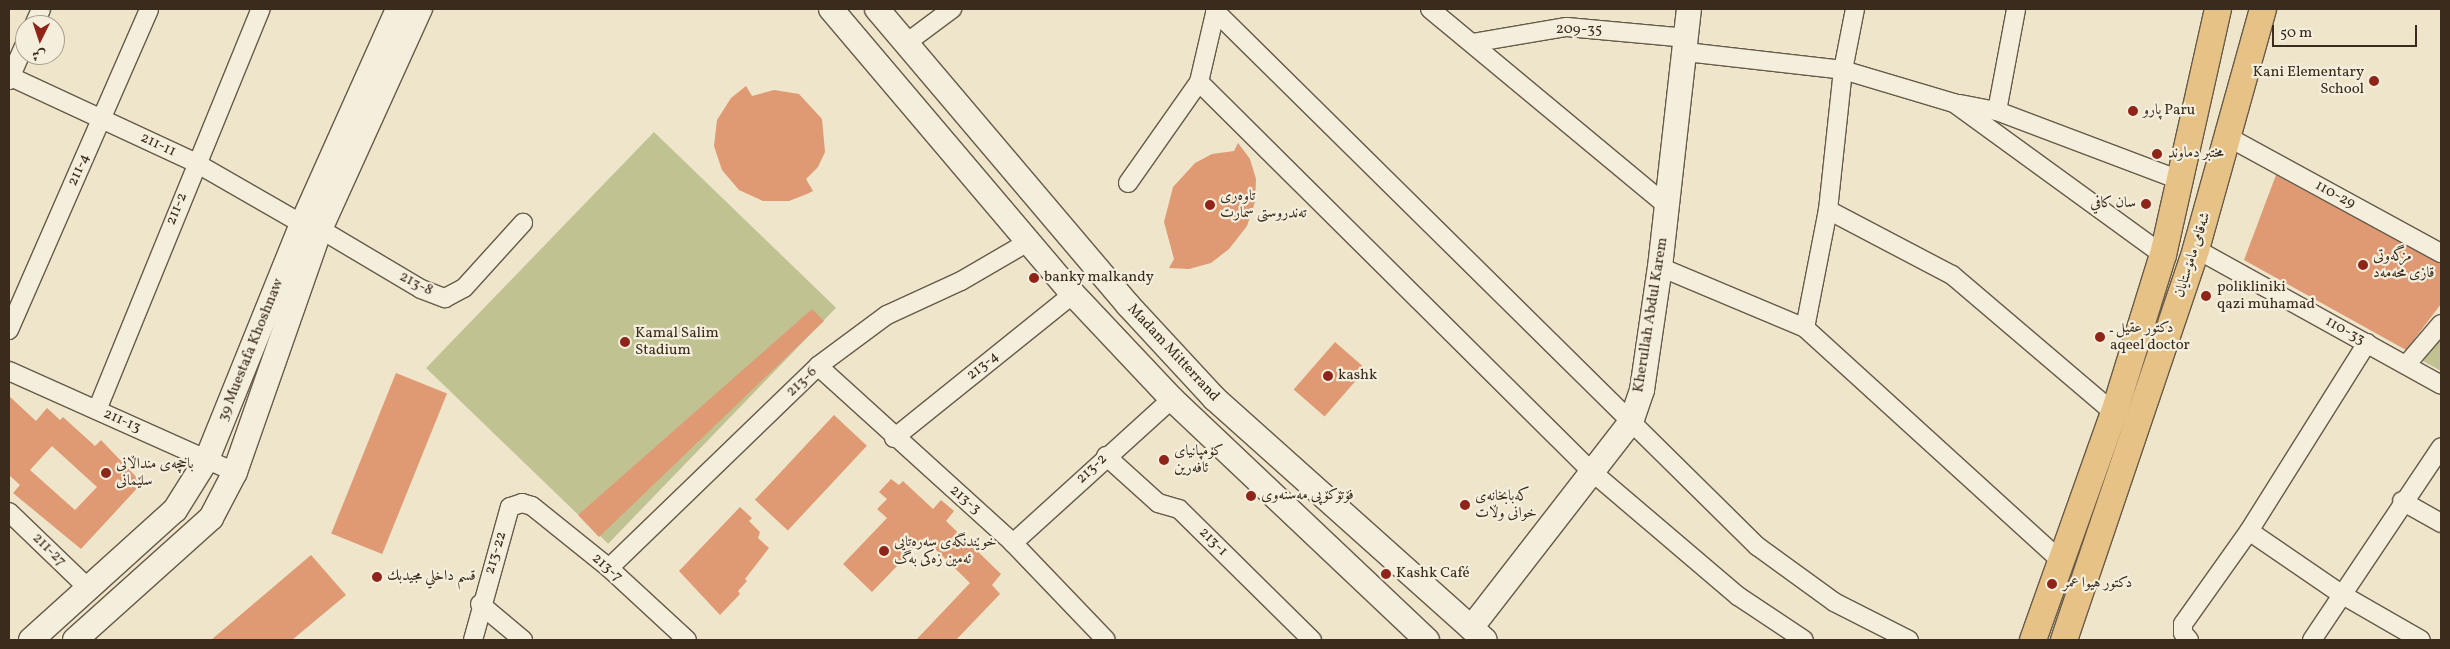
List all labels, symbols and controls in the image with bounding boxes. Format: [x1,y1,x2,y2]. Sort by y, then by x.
north arrow [15,15,65,65]
scale bar [2275,15,2420,47]
street label: 209-35 [1556,21,1602,39]
text: 50 m [2280,23,2312,44]
text: ش [31,45,47,64]
place label: Kani Elementary School [2253,63,2364,98]
marker: Kani Elementary School [2368,75,2380,87]
place label: پارو Paru [2143,102,2195,120]
marker: پارو Paru [2127,105,2139,117]
street label: 211-11 [137,129,179,161]
place label: مختبر دماوند [2168,145,2224,163]
marker: مختبر دماوند [2150,147,2164,161]
street label: 211-4 [64,151,94,189]
street label: 110-29 [2312,177,2358,213]
place label: تاوەری تەندروستی سمارت [1220,187,1307,222]
street label: 211-2 [162,190,192,228]
place label: سان كافي [2090,195,2136,213]
marker: سان كافي [2140,198,2152,210]
marker: تاوەری تەندروستی سمارت [1204,199,1216,211]
street label: شەقامی مامۆستایان [2171,210,2215,300]
street label: Kherullah Abdul Karem [1630,236,1672,394]
place label: مزگه‌وتی قازی محەمەد [2373,247,2434,282]
marker: مزگه‌وتی قازی محەمەد [2357,259,2369,271]
street label: 213-8 [396,268,436,300]
place label: banky malkandy [1044,269,1154,287]
marker: banky malkandy [1028,272,1040,284]
street label: 39 Muestafa Khoshnaw [214,276,288,424]
place label: polikliniki qazi muhamad [2217,278,2315,313]
marker: polikliniki qazi muhamad [2199,289,2213,303]
street label: Madam Mitterrand [1123,300,1223,406]
street label: 110-33 [2322,313,2368,349]
place label: دكتور عقيل ـ aqeel doctor [2110,319,2190,354]
place label: Kamal Salim Stadium [635,324,719,359]
marker: دكتور عقيل ـ aqeel doctor [2094,331,2106,343]
marker: Kamal Salim Stadium [619,336,631,348]
street label: 213-4 [963,348,1003,384]
street label: 213-6 [783,363,821,401]
place label: kashk [1338,367,1377,385]
marker: kashk [1322,370,1334,382]
street label: 211-13 [101,405,143,437]
place label: کۆمپانیای ئافەرین [1174,442,1224,477]
street label: 213-2 [1073,450,1111,488]
marker: کۆمپانیای ئافەرین [1158,454,1170,466]
place label: باخچەی منداڵانی سلێمانی [116,455,194,490]
marker: باخچەی منداڵانی سلێمانی [100,467,112,479]
street label: 213-3 [946,482,984,518]
place label: فۆتۆکۆپی مەسنەوی [1261,487,1354,505]
place label: کەبابخانەی خوانی وڵات [1475,487,1537,522]
marker: فۆتۆکۆپی مەسنەوی [1245,490,1257,502]
marker: کەبابخانەی خوانی وڵات [1459,499,1471,511]
street label: 213-1 [1195,524,1231,560]
street label: 211-27 [28,529,70,571]
street label: 213-22 [481,529,511,577]
place label: خوێندنگەی سەرەتایی ئەمین زەکی بەگ [894,533,997,568]
marker: خوێندنگەی سەرەتایی ئەمین زەکی بەگ [878,545,890,557]
street label: 213-7 [588,550,626,586]
place label: Kashk Café [1396,565,1470,583]
place label: قسم داخلي مجيدبك [387,568,476,586]
marker: Kashk Café [1380,568,1392,580]
marker: قسم داخلي مجيدبك [371,571,383,583]
place label: دكتور هيوا عمر [2063,575,2132,593]
marker: دكتور هيوا عمر [2045,577,2059,591]

